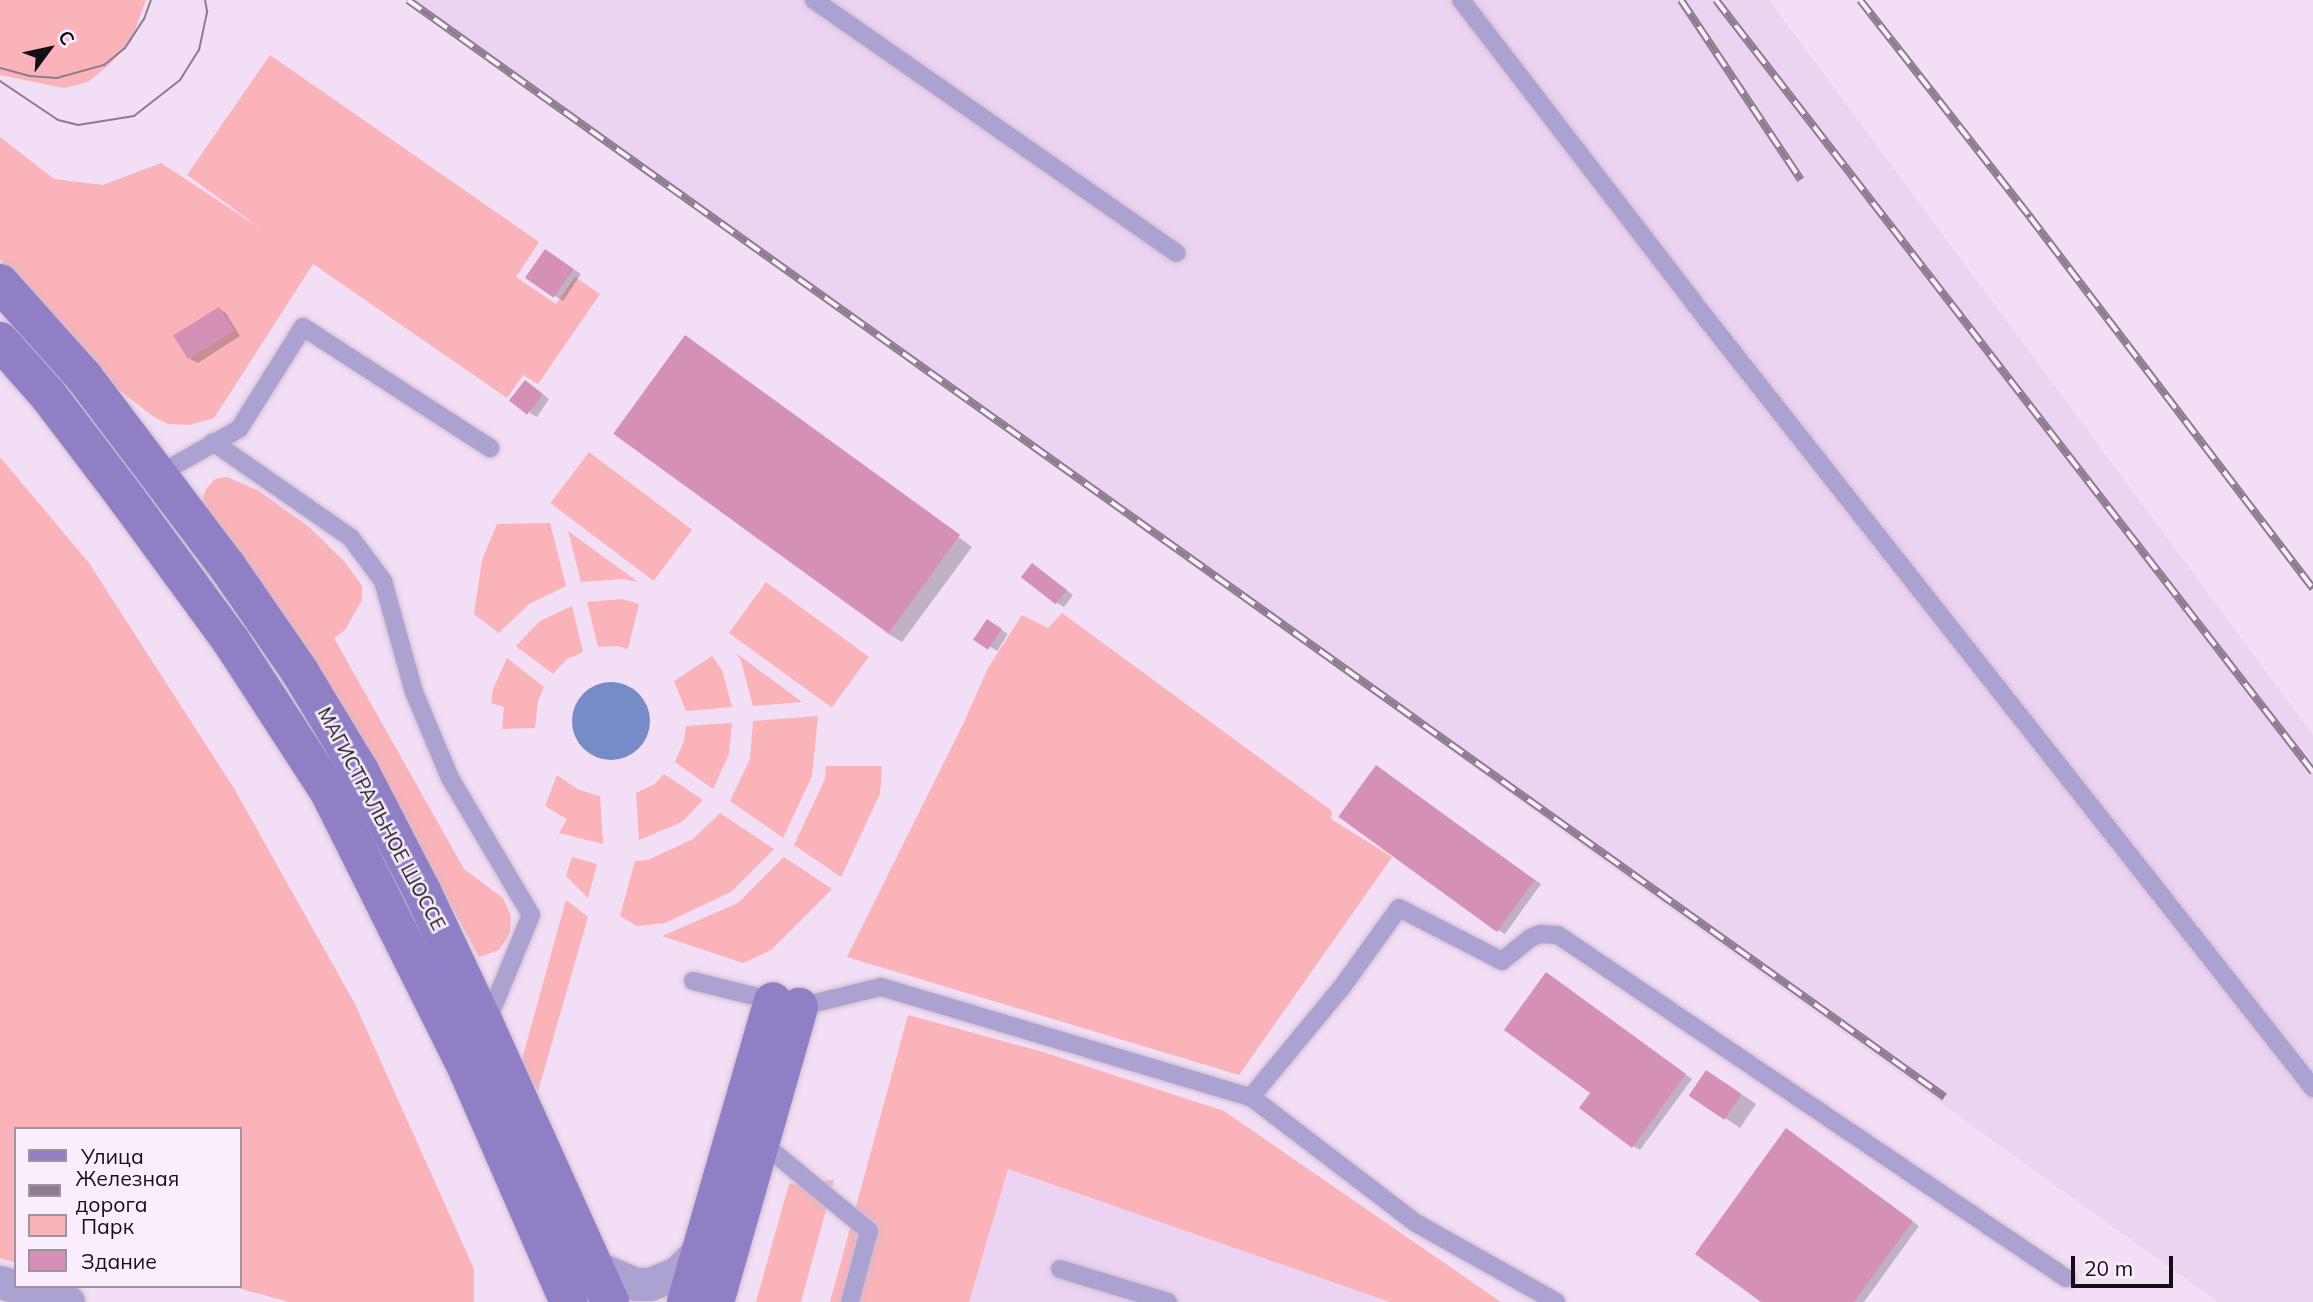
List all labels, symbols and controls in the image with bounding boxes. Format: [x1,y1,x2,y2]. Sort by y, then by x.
north arrow [14,14,84,84]
text: С [53,26,80,50]
street label: МАГИСТРАЛЬНОЕ ШОССЕ [312,704,450,934]
legend [14,1127,242,1288]
text: Улица [81,1143,144,1169]
text: Железная дорога [75,1165,179,1217]
text: Парк [81,1213,134,1239]
scale bar [2075,1242,2176,1286]
text: Здание [81,1248,157,1274]
text: 20 m [2084,1255,2133,1281]

